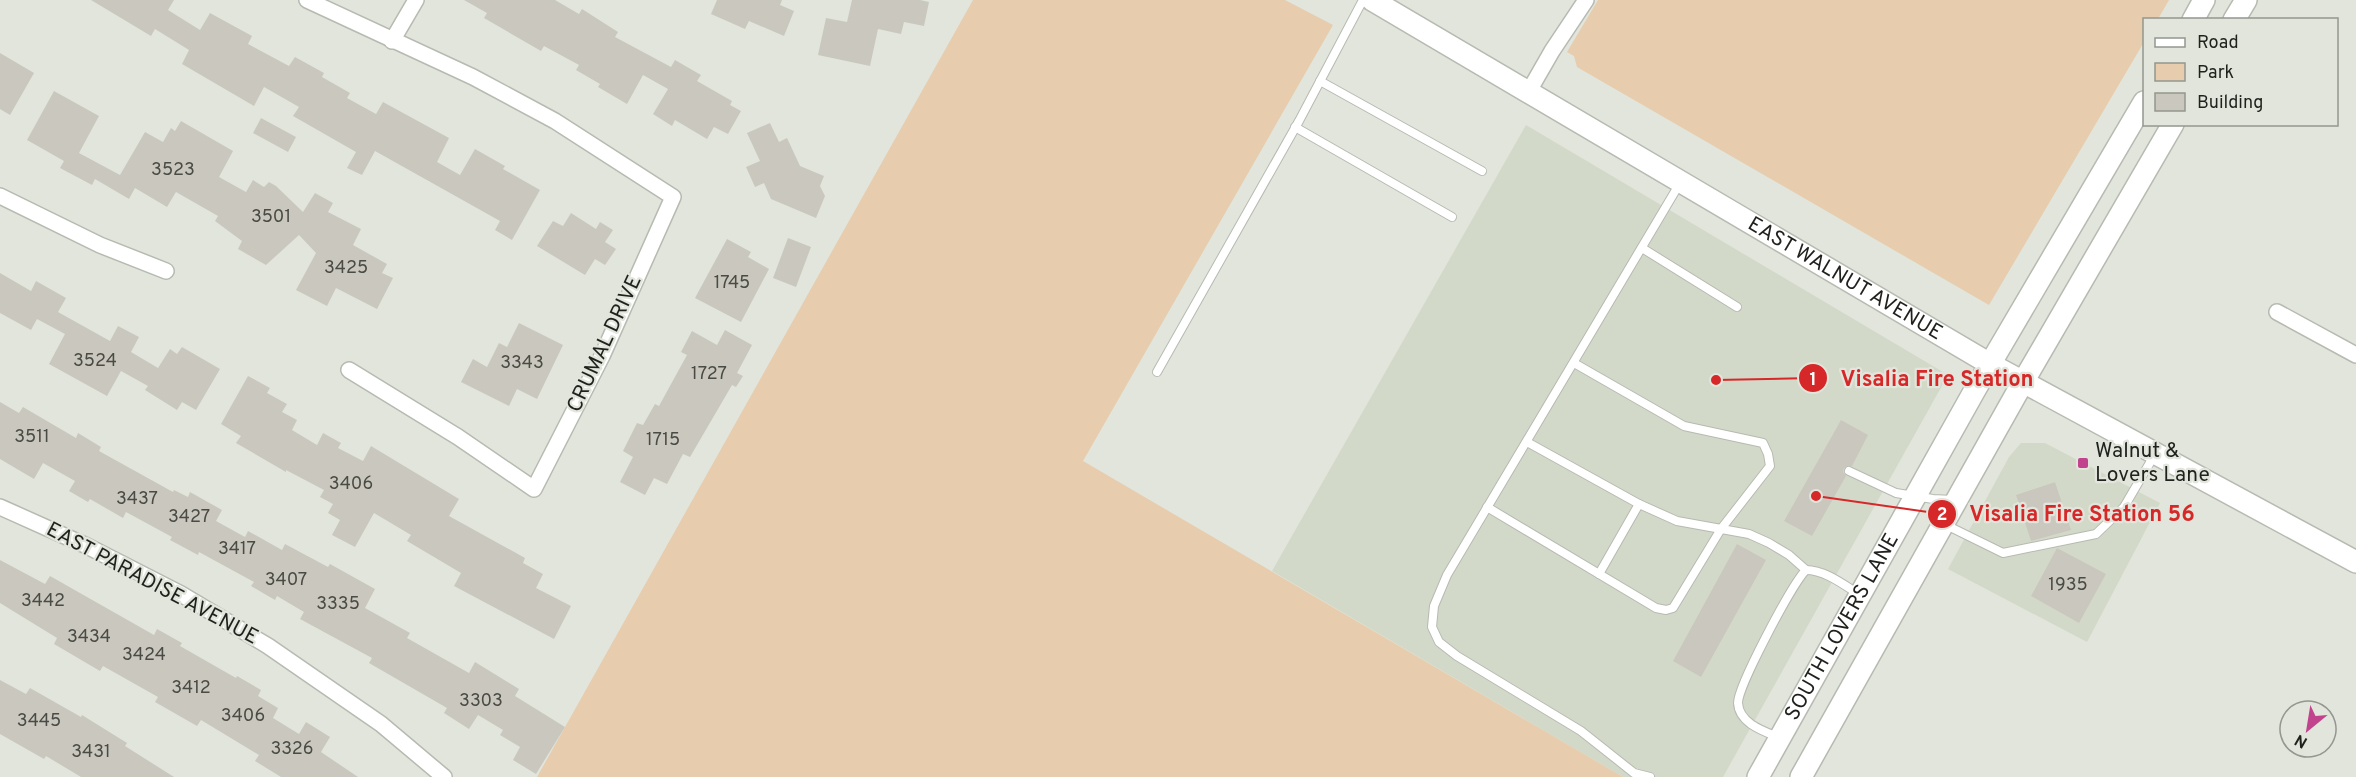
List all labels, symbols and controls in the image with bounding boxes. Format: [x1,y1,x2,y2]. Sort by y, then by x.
legend [2143,18,2338,126]
text: Road [2197,32,2239,55]
text: Park [2197,62,2234,85]
text: Building [2197,92,2263,115]
house number: 3523 [151,159,195,182]
house number: 3501 [251,206,291,229]
street label: EAST WALNUT AVENUE [1743,211,1947,347]
house number: 3425 [324,257,368,280]
street label: CRUMAL DRIVE [561,271,649,417]
house number: 1745 [714,272,750,295]
house number: 3524 [73,350,117,373]
house number: 3343 [500,352,544,375]
callout: Visalia Fire Station [1798,358,2045,398]
house number: 1727 [691,363,727,386]
text: Visalia Fire Station [1840,367,2034,394]
text: 1 [1809,369,1817,392]
house number: 3511 [14,426,50,449]
house number: 1715 [646,429,680,452]
place label: Walnut & Lovers Lane [2095,438,2210,489]
marker: Walnut & Lovers Lane [2076,456,2090,470]
house number: 3406 [329,473,373,496]
house number: 3437 [116,488,158,511]
callout: Visalia Fire Station 56 [1927,494,2206,534]
text: Visalia Fire Station 56 [1969,502,2195,529]
text: 2 [1936,504,1948,527]
house number: 3427 [168,506,210,529]
street label: EAST PARADISE AVENUE [41,517,263,651]
street label: SOUTH LOVERS LANE [1779,529,1905,725]
house number: 3417 [218,538,256,561]
house number: 3407 [265,569,307,592]
house number: 1935 [2048,574,2088,597]
house number: 3442 [21,590,65,613]
house number: 3335 [316,593,360,616]
house number: 3434 [67,626,111,649]
house number: 3424 [122,644,166,667]
house number: 3412 [171,677,211,700]
house number: 3303 [459,690,503,713]
north arrow [2278,699,2338,759]
house number: 3406 [221,705,265,728]
house number: 3445 [17,710,61,733]
text: N [2292,729,2311,752]
house number: 3326 [270,738,314,761]
house number: 3431 [71,741,111,764]

